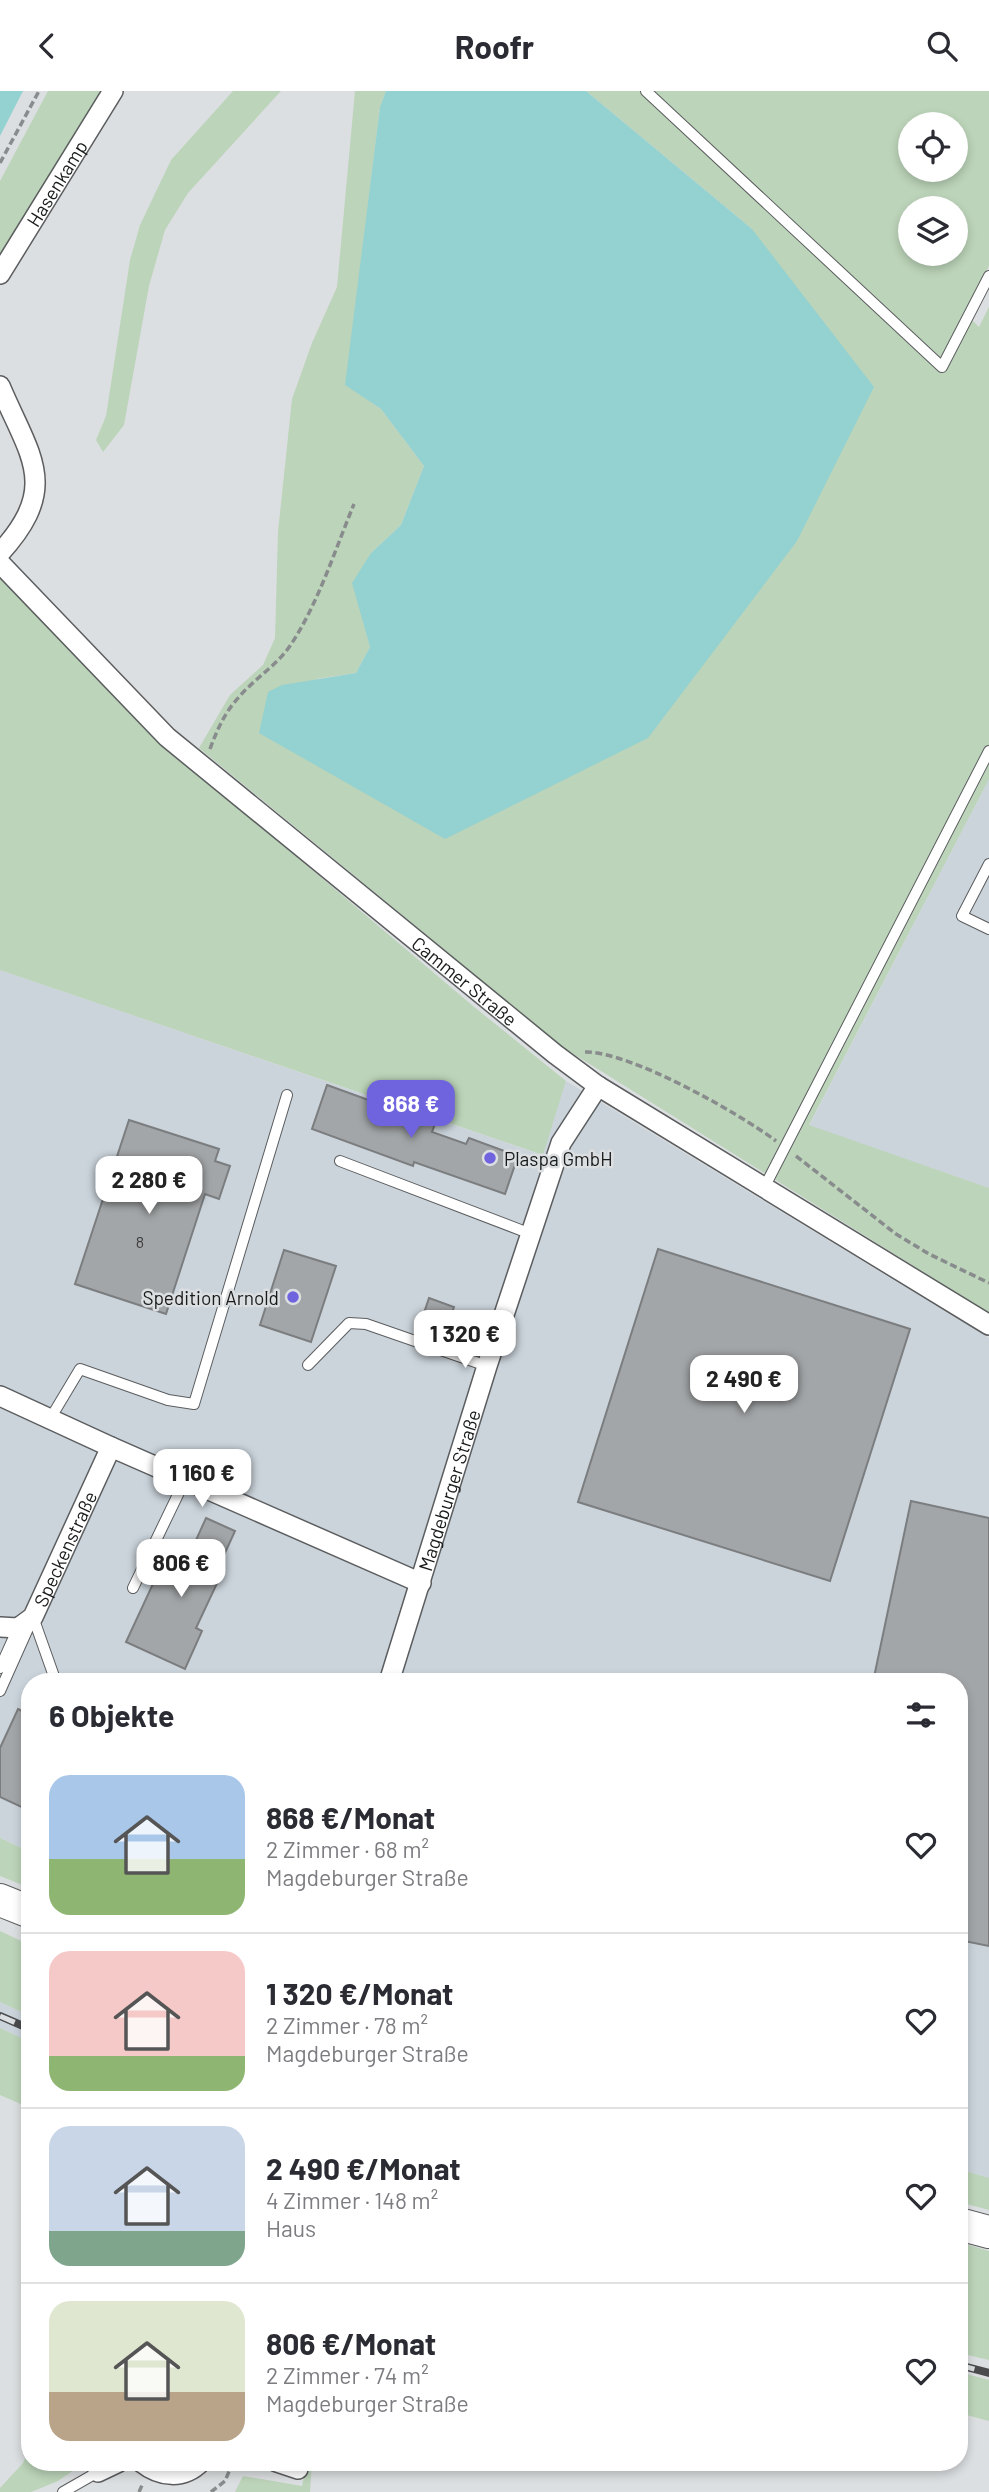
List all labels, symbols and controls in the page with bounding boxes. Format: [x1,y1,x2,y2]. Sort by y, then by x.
icon: back [28,27,66,65]
text: Roofr [455,27,534,65]
icon: search [923,27,961,65]
map controls [898,112,968,266]
button: locate [898,112,968,182]
street label: Hasenkamp [21,136,91,230]
button: layers [898,196,968,266]
street label: Cammer Straße [408,931,522,1030]
pin: 868 € [362,1081,460,1140]
text: 868 € [383,1089,439,1117]
place label: Plaspa GmbH [504,1147,613,1170]
marker: Plaspa GmbH [482,1150,498,1166]
pin: 2 280 € [84,1157,214,1216]
text: 2 280 € [111,1165,187,1193]
house number: 8 [136,1232,144,1251]
place label: Spedition Arnold [142,1286,279,1309]
marker: Spedition Arnold [285,1289,301,1305]
pin: 1 320 € [400,1311,530,1370]
text: 1 320 € [430,1319,500,1347]
pin: 2 490 € [679,1355,809,1415]
text: 2 490 € [706,1364,782,1392]
street label: Magdeburger Straße [413,1407,484,1574]
pin: 1 160 € [137,1449,267,1509]
text: 1 160 € [169,1458,235,1486]
street label: Speckenstraße [28,1487,101,1610]
pin: 806 € [132,1539,230,1599]
text: 806 € [152,1548,210,1576]
icon: filters [902,1696,940,1734]
text: 6 Objekte [49,1697,174,1733]
text: 868 €/Monat [266,1799,435,1835]
icon: home [105,1803,189,1887]
icon: heart [902,1826,940,1864]
text: 2 Zimmer · 68 m² [266,1835,429,1863]
text: Magdeburger Straße [266,1863,469,1891]
text: 1 320 €/Monat [266,1975,453,2011]
icon: home [105,1979,189,2063]
icon: heart [902,2002,940,2040]
text: 2 Zimmer · 78 m² [266,2011,428,2039]
text: Magdeburger Straße [266,2039,469,2067]
text: 2 490 €/Monat [266,2150,461,2186]
icon: home [105,2154,189,2238]
icon: heart [902,2177,940,2215]
text: 4 Zimmer · 148 m² [266,2186,438,2214]
text: Haus [266,2214,316,2242]
text: 806 €/Monat [266,2325,436,2361]
icon: home [105,2329,189,2413]
icon: heart [902,2352,940,2390]
text: 2 Zimmer · 74 m² [266,2361,429,2389]
text: Magdeburger Straße [266,2389,469,2417]

